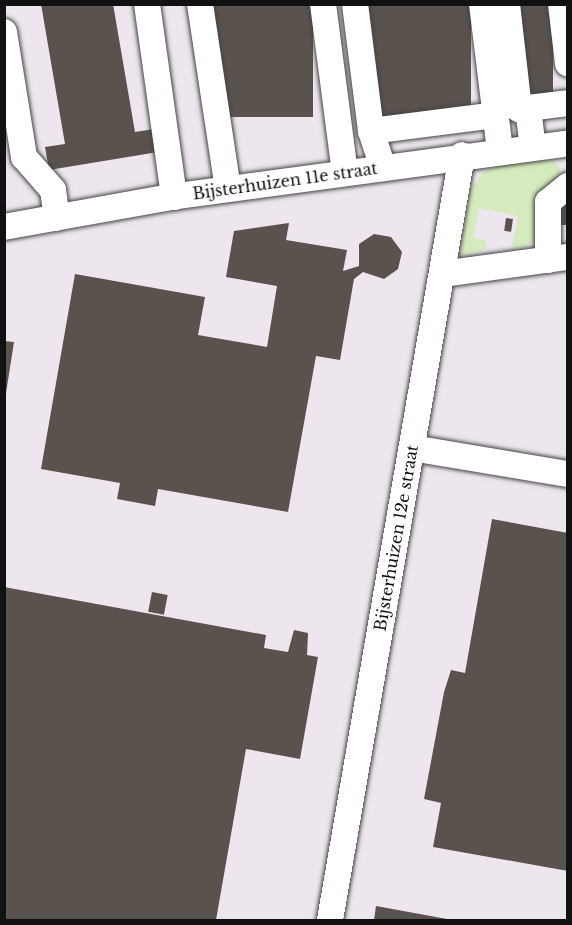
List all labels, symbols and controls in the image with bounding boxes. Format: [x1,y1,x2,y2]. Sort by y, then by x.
street label: Bijsterhuizen 11e straat [191,159,379,203]
street label: Bijsterhuizen 12e straat [370,443,422,633]

